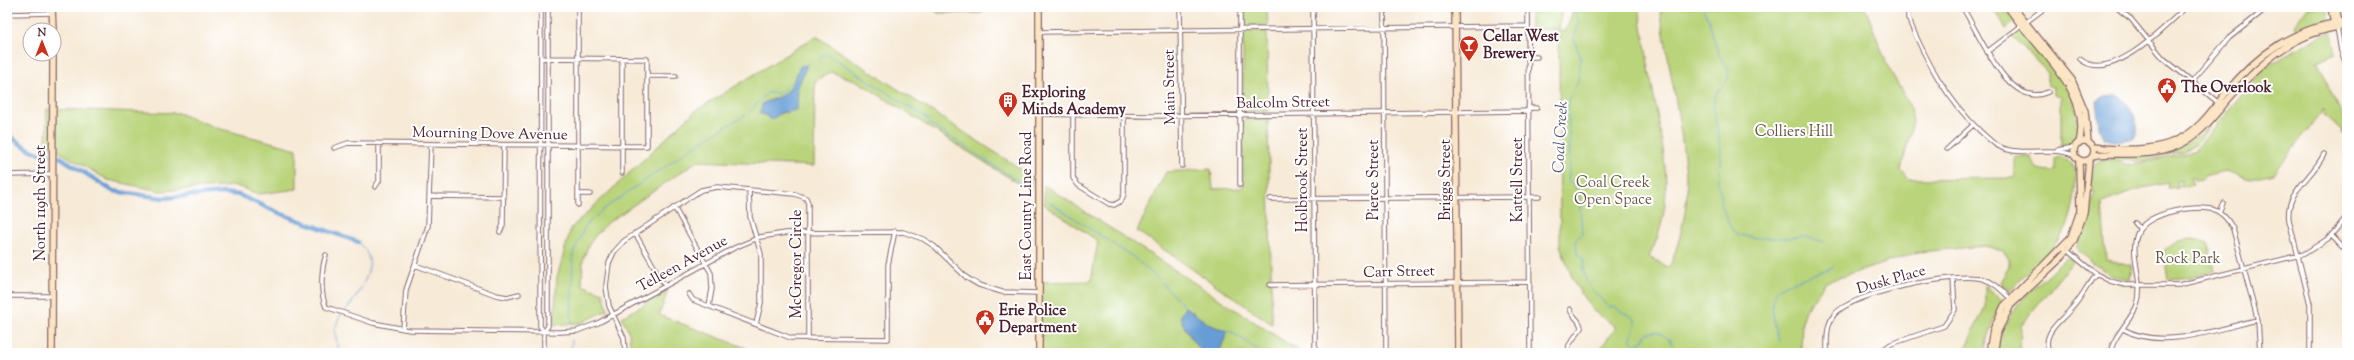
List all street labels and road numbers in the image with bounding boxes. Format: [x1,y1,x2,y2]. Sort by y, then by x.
street label: Main Street [1159,49,1182,125]
street label: Balcolm Street [1236,92,1330,115]
street label: Mourning Dove Avenue [412,123,568,146]
street label: Holbrook Street [1293,128,1314,232]
street label: East County Line Road [1017,131,1038,281]
street label: Kattell Street [1508,137,1529,223]
street label: Briggs Street [1436,139,1457,221]
street label: Pierce Street [1364,140,1385,220]
street label: North 119th Street [31,145,52,261]
street label: McGregor Circle [787,210,808,318]
street label: Telleen Avenue [634,231,732,298]
street label: Carr Street [1363,261,1435,284]
street label: Dusk Place [1854,261,1928,300]

